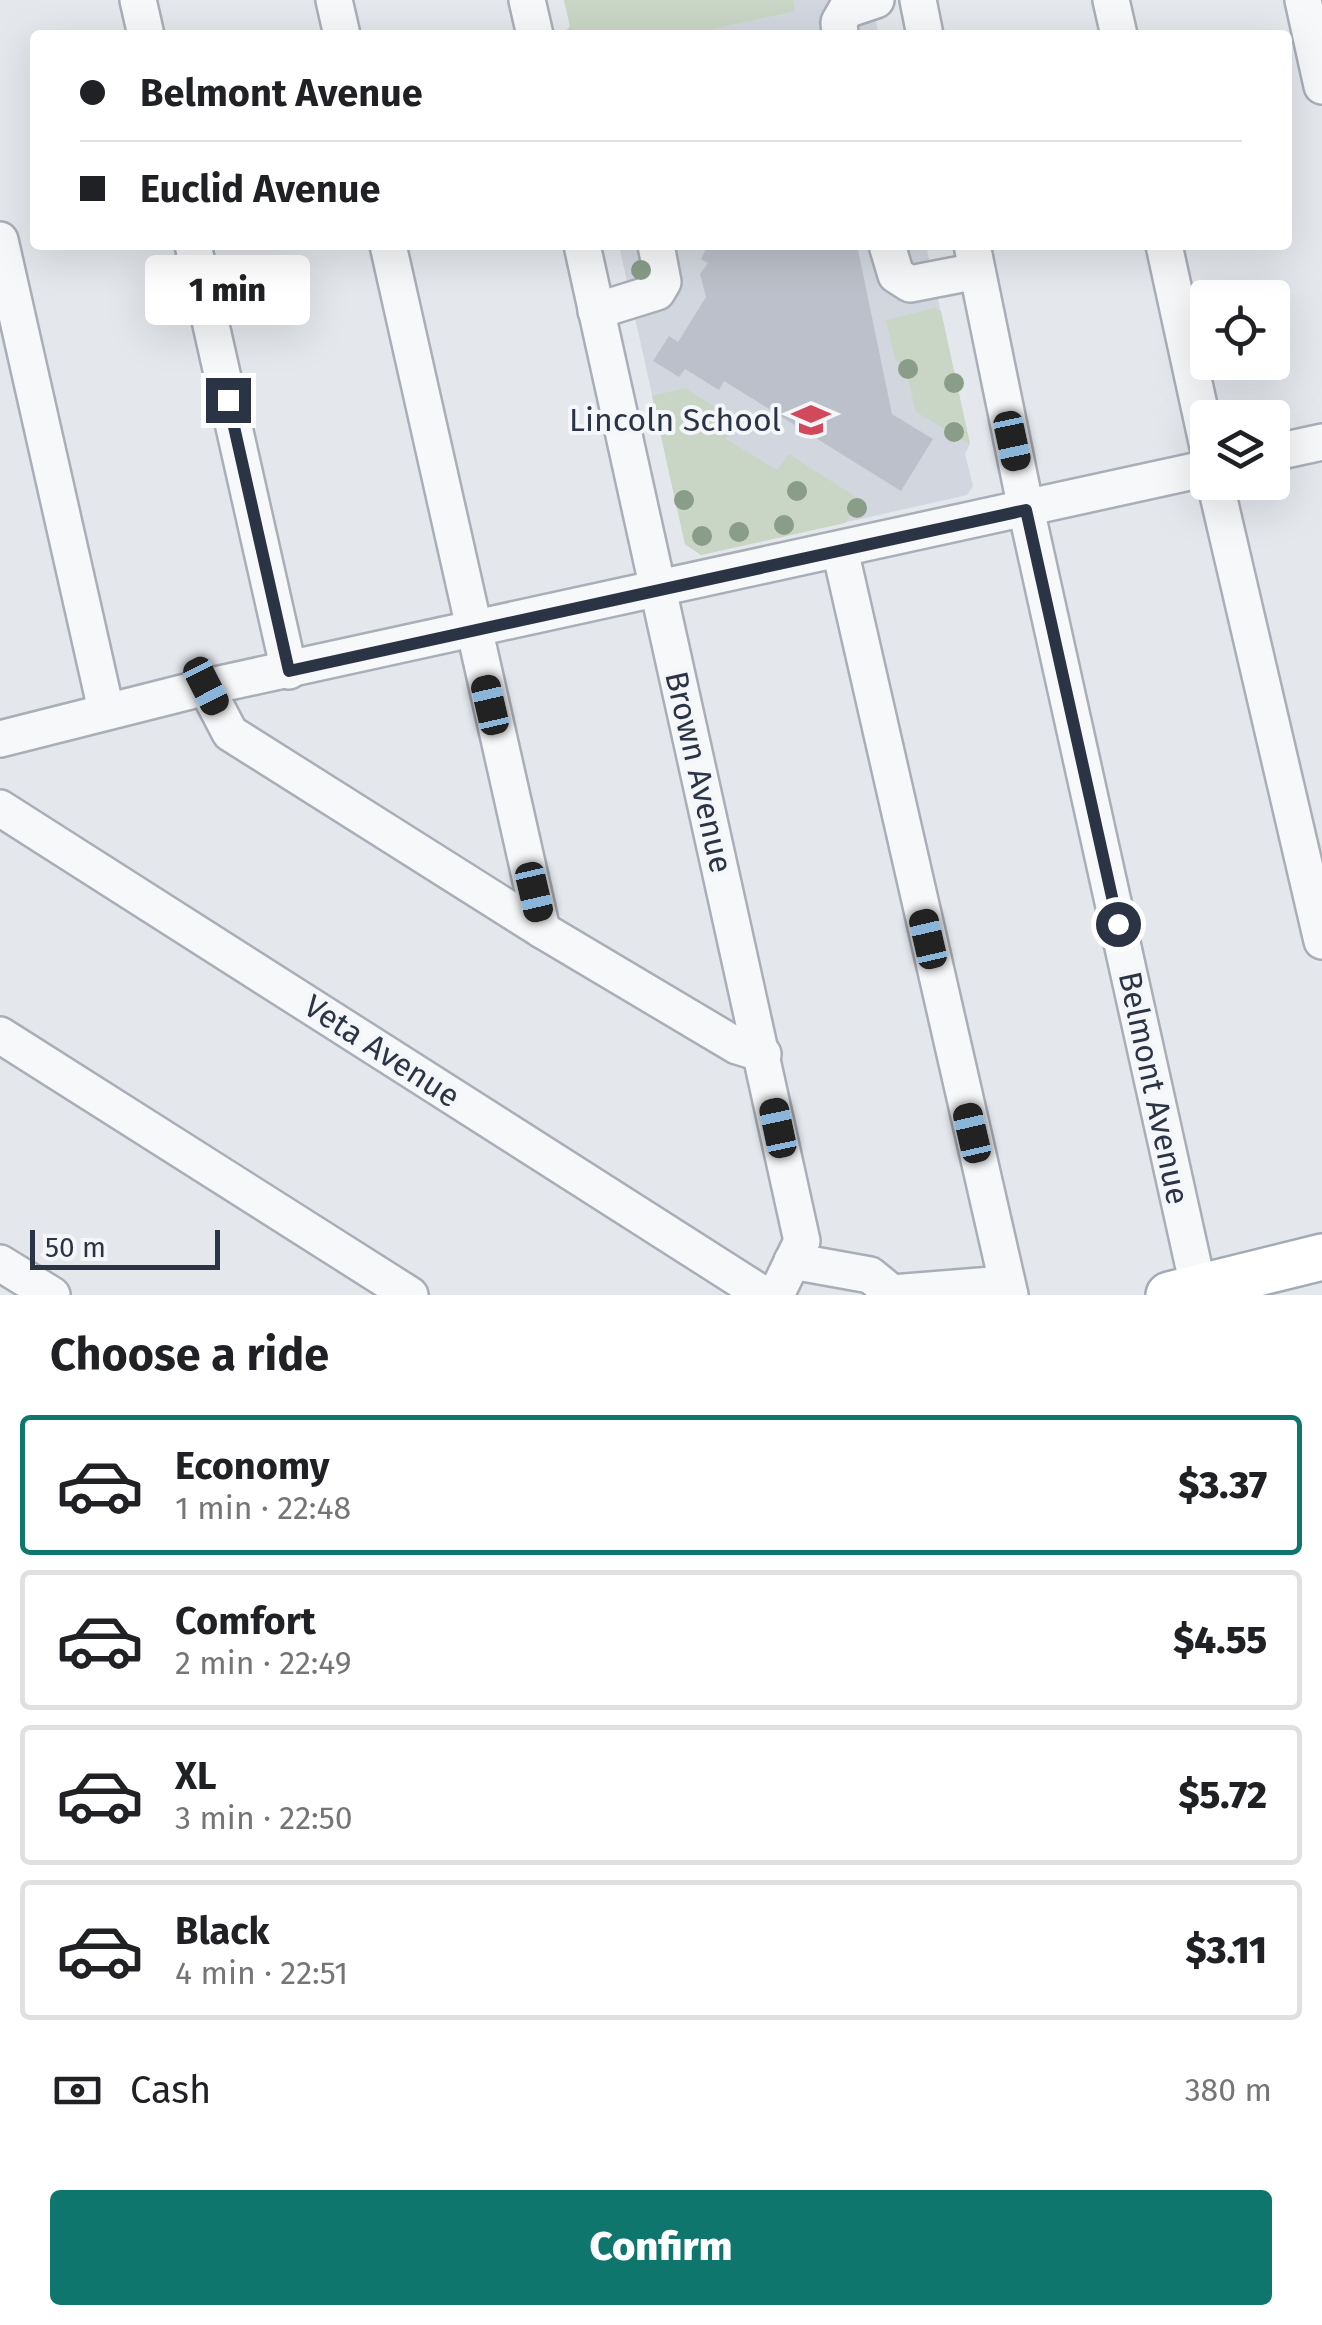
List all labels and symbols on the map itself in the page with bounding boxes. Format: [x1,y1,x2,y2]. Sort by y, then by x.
callout: 1 min [146,255,310,325]
route end [206,378,251,423]
school or university icon: Lincoln School [790,399,832,441]
place label: Lincoln School [569,401,781,439]
car [991,409,1033,473]
car [179,652,233,720]
street label: Brown Avenue [657,667,741,877]
car [469,672,511,738]
car [513,859,555,925]
route start [1096,902,1141,947]
car [907,906,949,972]
street label: Belmont Avenue [1111,968,1197,1208]
street label: Veta Avenue [297,987,467,1115]
car [757,1096,799,1160]
car [951,1100,993,1166]
scale bar [30,1225,220,1270]

